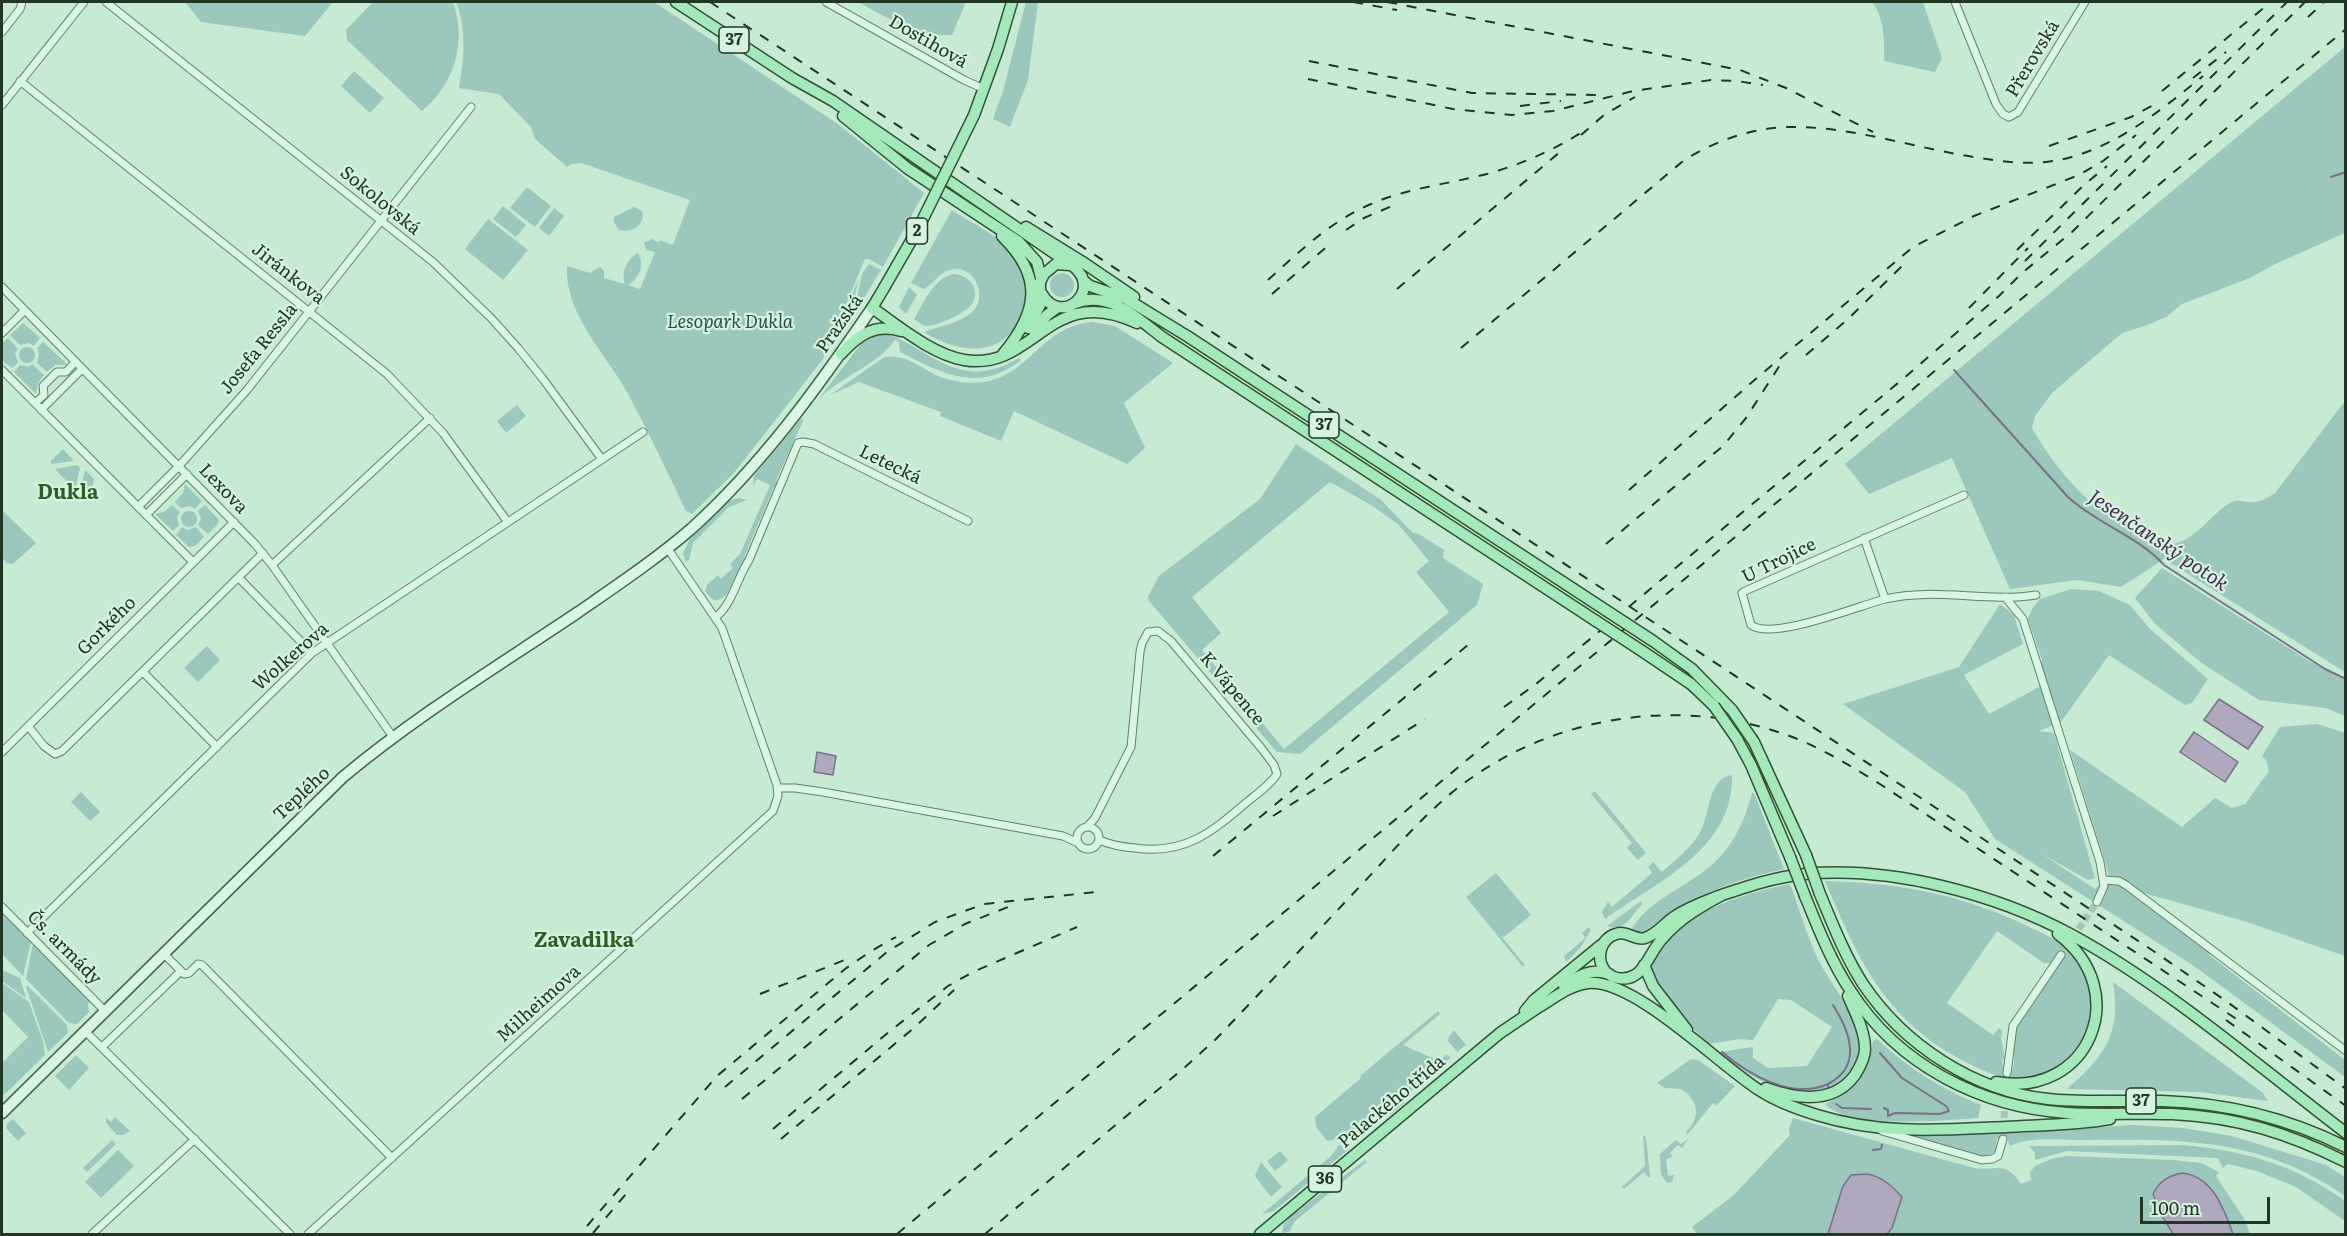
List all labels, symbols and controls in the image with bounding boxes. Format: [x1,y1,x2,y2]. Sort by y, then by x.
street label: Dostihová [885,11,971,73]
street label: Přerovská [2002,17,2064,101]
road number: 37 [719,27,749,53]
street label: Sokolovská [335,162,425,240]
road number: 2 [906,218,928,244]
street label: Jiránkova [247,239,329,309]
street label: Pražská [812,291,868,357]
street label: Josefa Ressla [216,299,302,399]
park label: Lesopark Dukla [667,312,793,334]
road number: 37 [1309,412,1339,438]
street label: Letecká [855,441,925,489]
street label: Lexova [194,460,252,518]
district label: Dukla [37,481,99,505]
water label: Jesenčanský potok [2084,485,2232,597]
street label: U Trojice [1738,534,1820,588]
street label: Gorkého [73,592,141,660]
street label: Wolkerova [249,618,333,696]
street label: K Vápence [1195,648,1269,730]
street label: Teplého [269,762,335,826]
street label: Čs. armády [22,906,106,990]
district label: Zavadilka [534,929,634,953]
street label: Milheimova [493,961,585,1047]
street label: Palackého třída [1334,1051,1450,1153]
road number: 37 [2126,1088,2156,1114]
road number: 36 [1308,1166,1342,1192]
scale bar [2143,1185,2274,1223]
text: 100 m [2151,1194,2200,1221]

